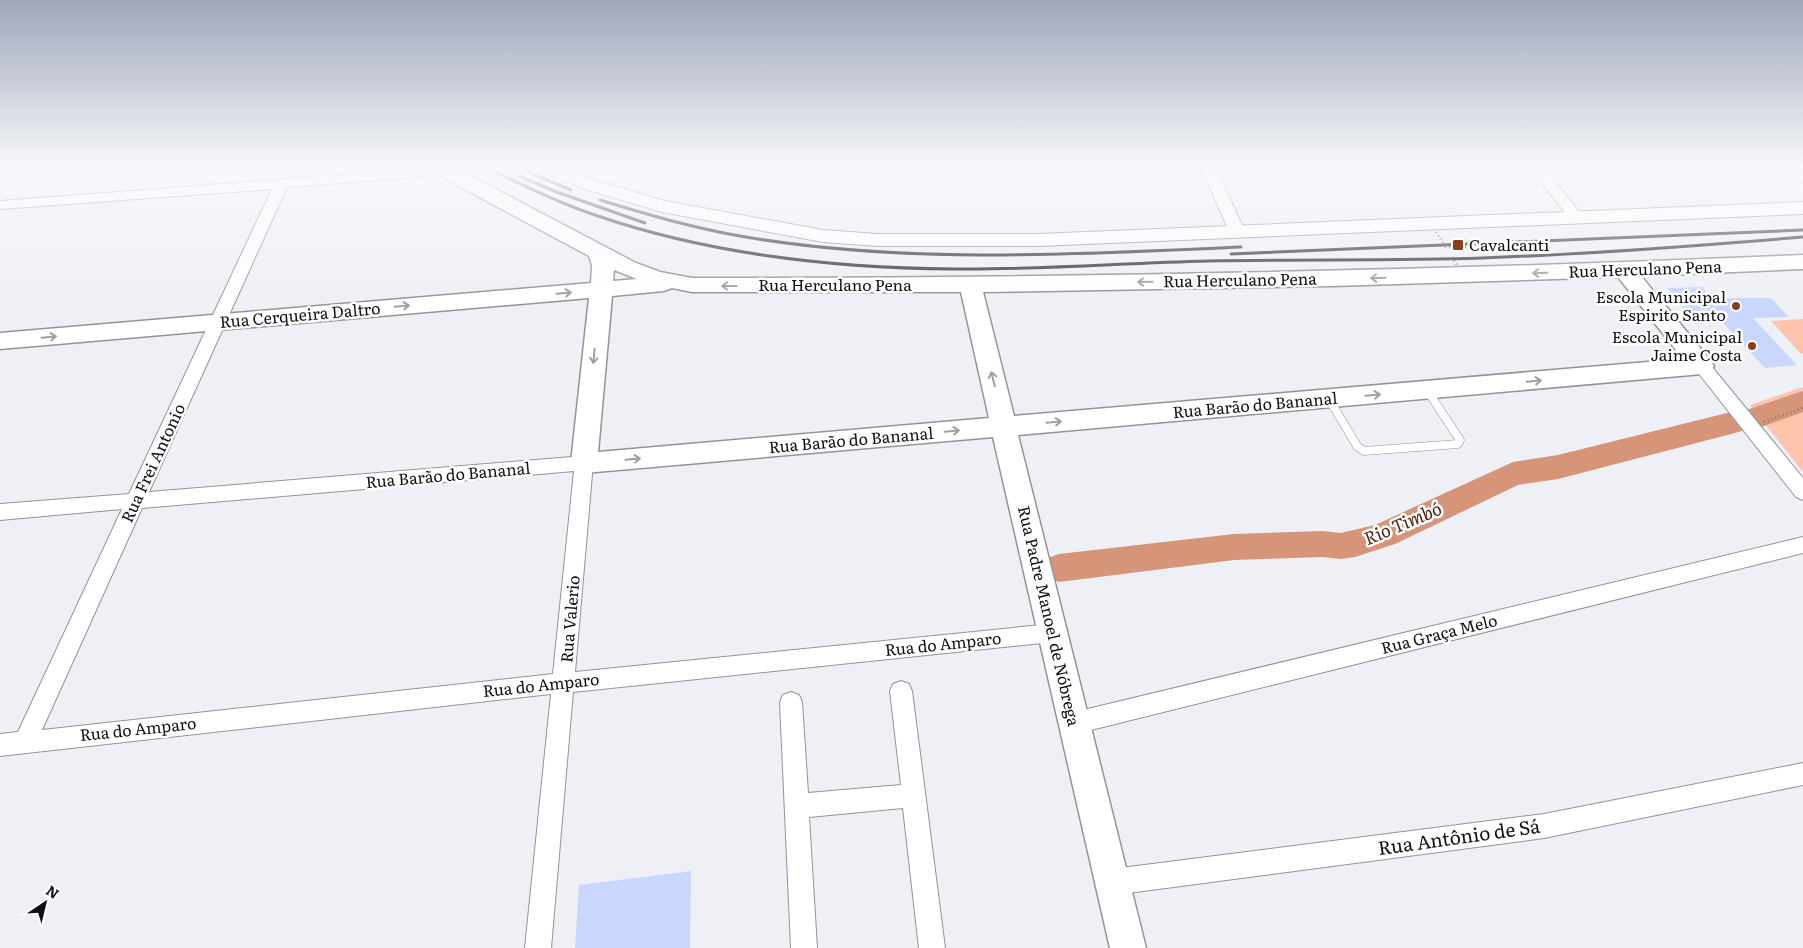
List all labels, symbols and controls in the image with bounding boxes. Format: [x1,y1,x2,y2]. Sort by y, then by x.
place label: Cavalcanti [1469,232,1549,256]
marker: Cavalcanti [1451,238,1465,252]
street label: Rua Herculano Pena [1568,253,1723,283]
street label: Rua Herculano Pena [1163,266,1317,292]
one-way arrow [1533,268,1549,277]
street label: Rua Herculano Pena [758,272,912,296]
one-way arrow [1370,273,1386,282]
one-way arrow [1138,277,1154,287]
one-way arrow [721,281,737,291]
place label: Escola Municipal Espirito Santo [1596,284,1726,326]
one-way arrow [556,288,572,298]
street label: Rua Cerqueira Daltro [219,295,381,333]
marker: Escola Municipal Espirito Santo [1730,300,1742,312]
one-way arrow [394,302,410,311]
place label: Escola Municipal Jaime Costa [1612,324,1742,366]
one-way arrow [40,332,56,342]
marker: Escola Municipal Jaime Costa [1746,340,1758,352]
one-way arrow [589,348,599,364]
one-way arrow [988,371,998,387]
one-way arrow [1526,376,1542,386]
street label: Rua Barão do Bananal [1171,385,1338,423]
one-way arrow [1364,390,1380,400]
street label: Rua Frei Antonio [114,399,190,526]
one-way arrow [1045,417,1061,427]
street label: Rua Barão do Bananal [767,420,934,458]
one-way arrow [943,426,959,436]
one-way arrow [625,454,641,464]
street label: Rua Barão do Bananal [364,455,531,493]
water label: Rio Timbó [1359,494,1446,551]
street label: Rua Padre Manoel de Nóbrega [1013,503,1087,729]
street label: Rua Valerio [553,574,585,664]
street label: Rua Graça Melo [1378,607,1499,659]
street label: Rua do Amparo [883,625,1002,661]
street label: Rua do Amparo [481,666,600,702]
street label: Rua do Amparo [78,710,197,746]
street label: Rua Antônio de Sá [1376,811,1542,861]
north arrow [20,878,70,928]
text: N [42,880,64,903]

